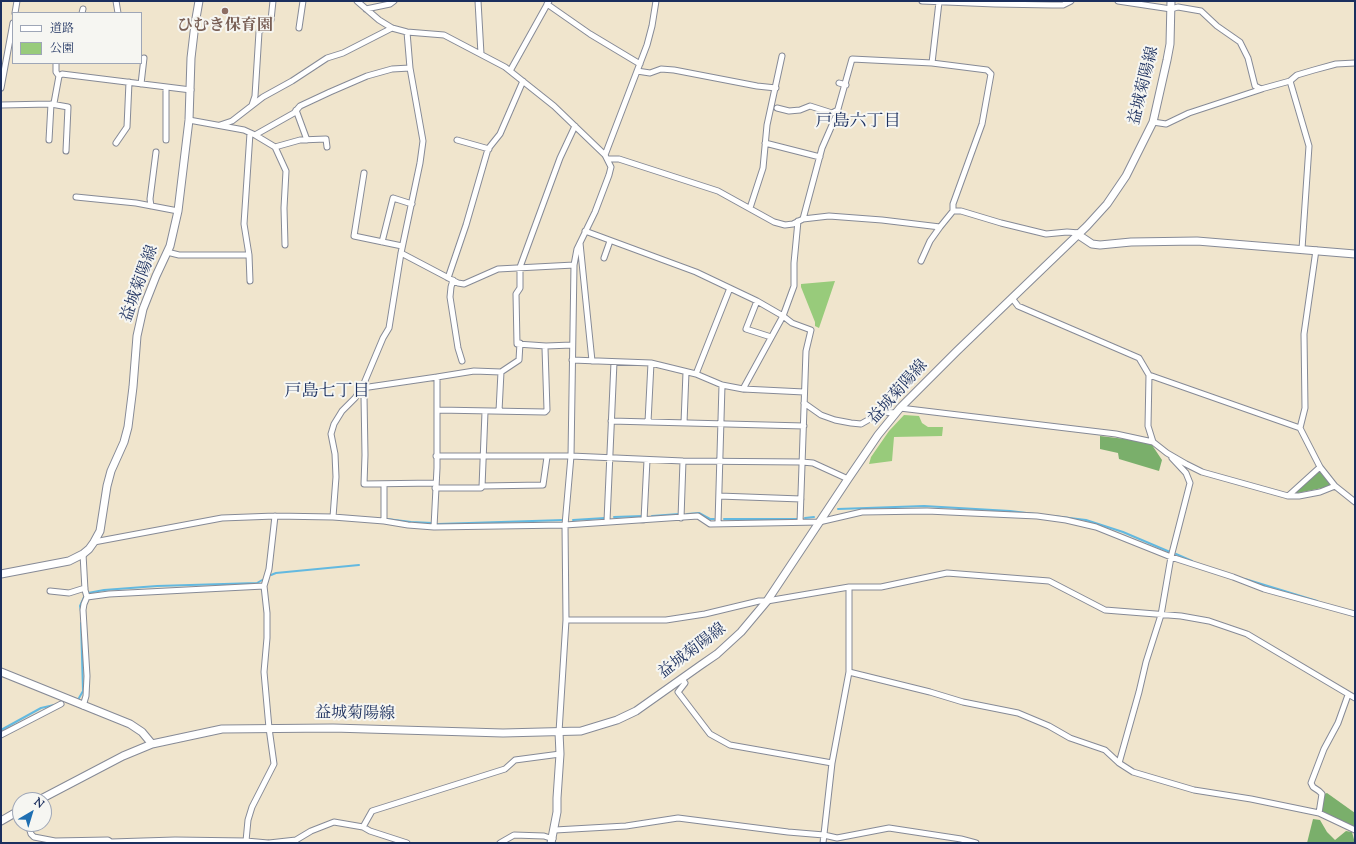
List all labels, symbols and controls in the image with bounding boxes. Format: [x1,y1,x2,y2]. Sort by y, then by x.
marker: ひむき保育園 [220,6,230,16]
legend [12,12,142,64]
place label: ひむき保育園 [177,17,273,37]
text: 道路 [50,20,74,38]
text: 公園 [50,40,74,58]
street label: 益城菊陽線 [1126,45,1164,127]
district label: 戸島六丁目 [816,113,900,133]
street label: 益城菊陽線 [118,243,164,325]
street label: 益城菊陽線 [865,357,933,429]
district label: 戸島七丁目 [285,383,369,403]
street label: 益城菊陽線 [655,620,731,684]
street label: 益城菊陽線 [315,705,395,725]
north arrow [12,792,52,832]
text: N [30,794,47,812]

